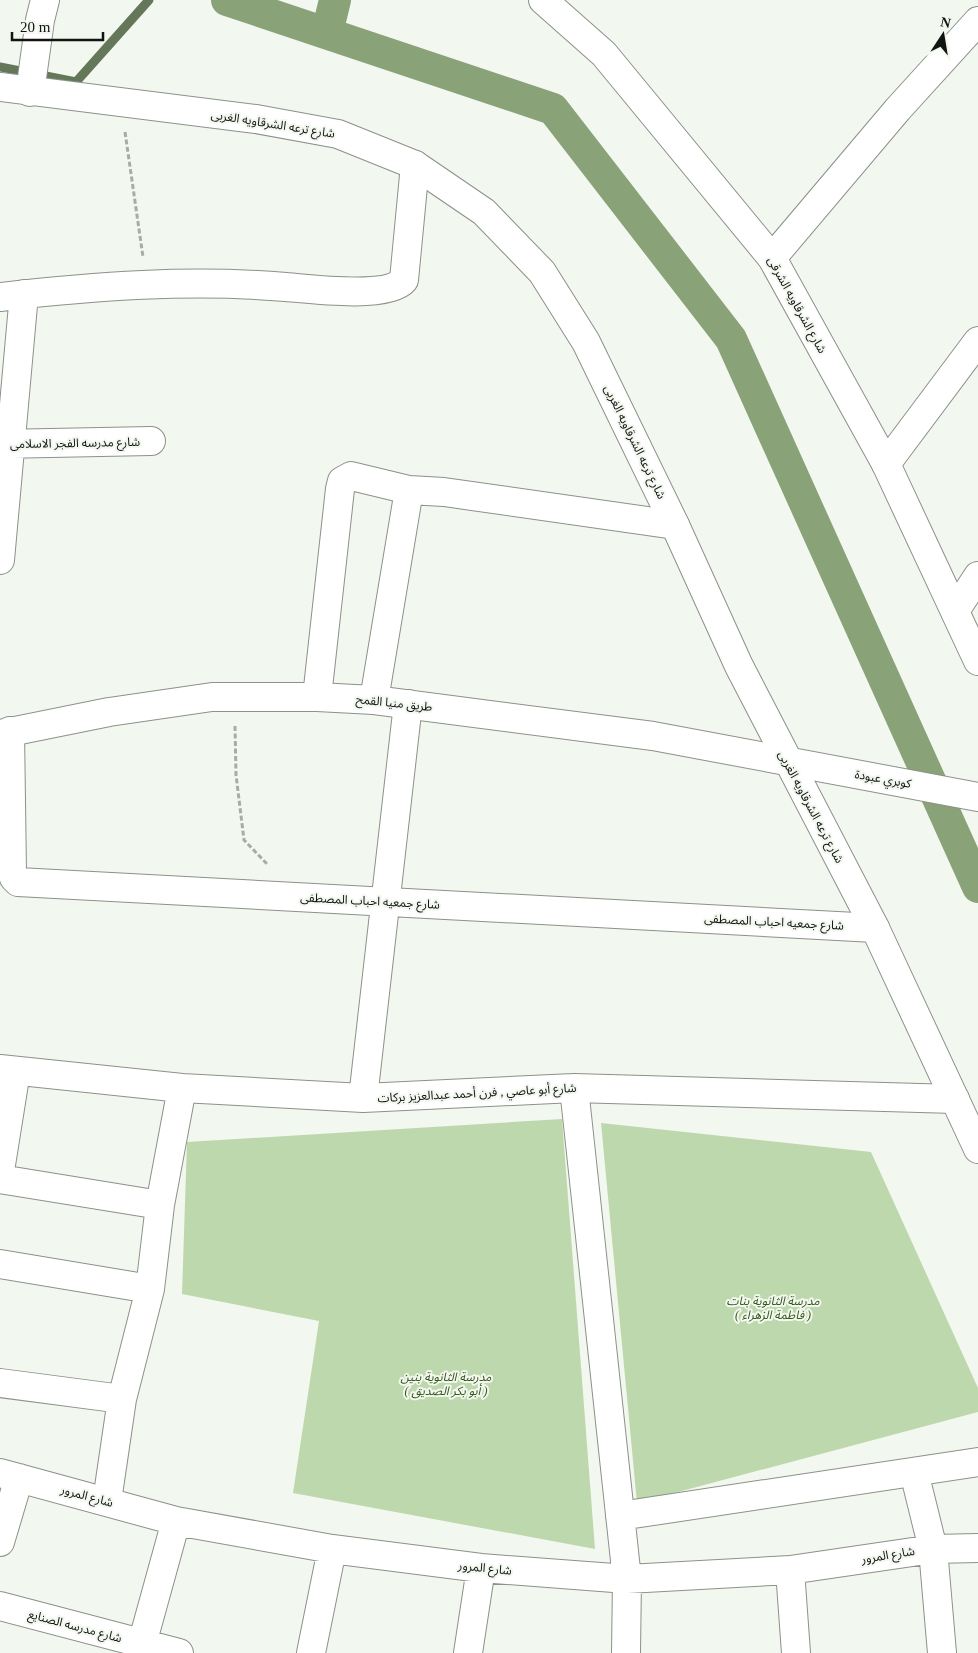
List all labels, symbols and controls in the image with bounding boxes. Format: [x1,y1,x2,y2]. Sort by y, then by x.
scale bar [12,10,104,42]
north arrow [918,10,968,60]
text: N [939,14,952,31]
text: 20 m [20,19,51,35]
street label: شارع ترعه الشرقاويه الغربى [210,107,336,143]
street label: شارع الشرقاويه الشرقى [763,254,829,357]
street label: شارع ترعه الشرقاويه الغربى [599,383,669,502]
street label: شارع مدرسه الفجر الاسلامى [10,435,140,453]
street label: طريق منيا القمح [355,692,433,716]
street label: شارع ترعه الشرقاويه الغربى [774,748,847,866]
street label: كوبري عبودة [853,767,913,794]
street label: شارع جمعيه احباب المصطفى [300,890,440,914]
street label: شارع جمعيه احباب المصطفى [704,911,844,935]
street label: شارع أبو عاصي , فرن أحمد عبدالعزيز بركات [377,1080,577,1108]
park label: مدرسة الثانوية بنات ( فاطمة الزهراء ) [727,1294,820,1322]
park label: مدرسة الثانوية بنين ( أبو بكر الصديق ) [401,1370,492,1399]
street label: شارع المرور [58,1482,115,1512]
street label: شارع المرور [859,1544,916,1568]
street label: شارع المرور [456,1558,512,1580]
street label: شارع مدرسه الصنايع [26,1607,123,1647]

